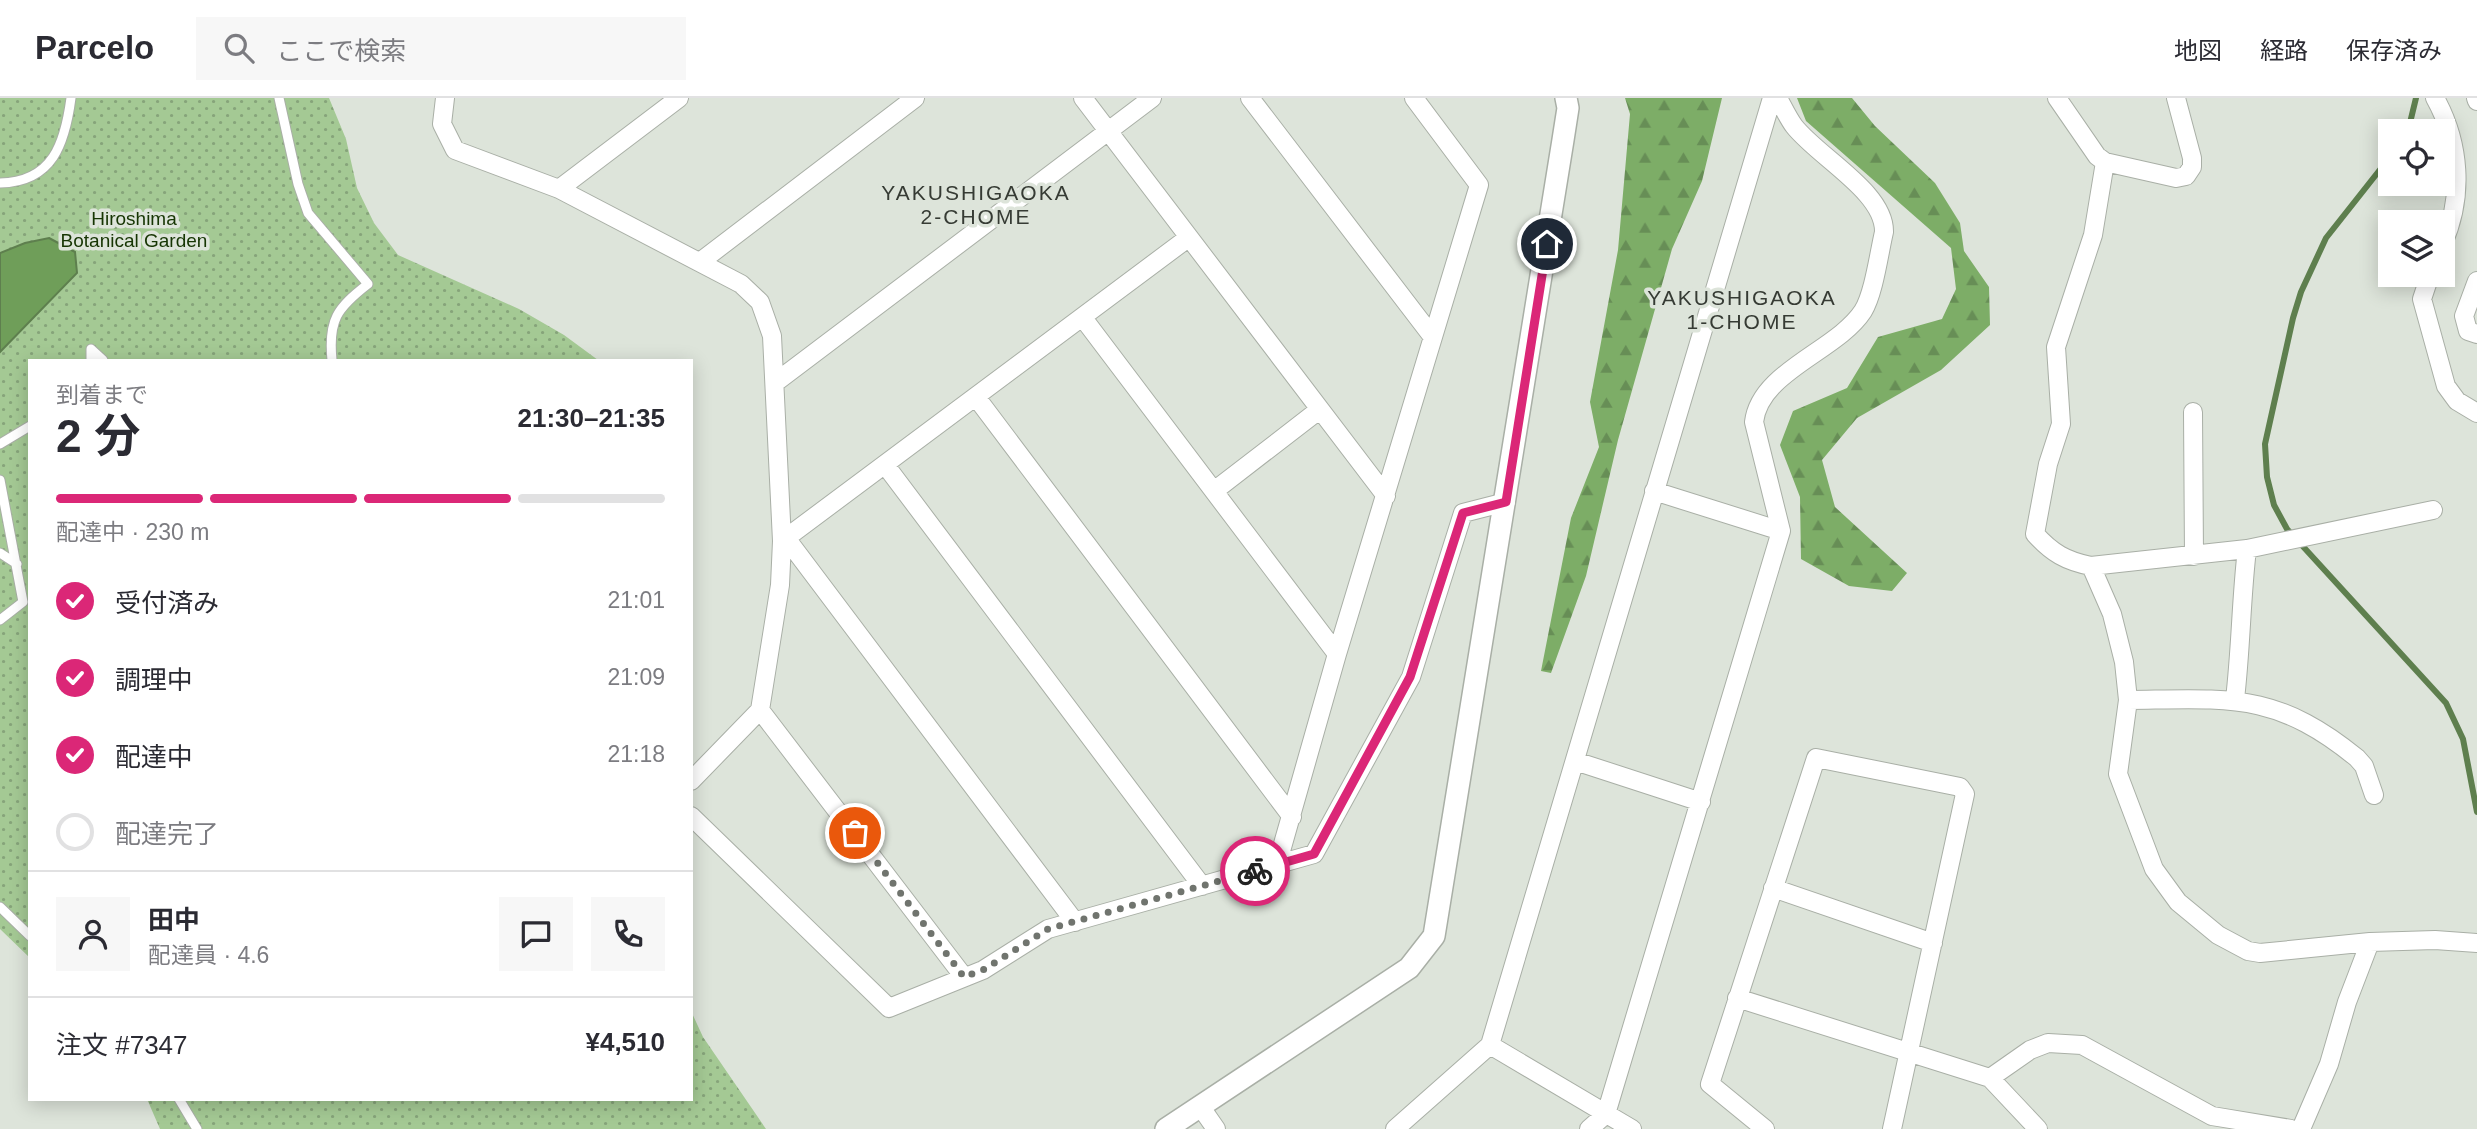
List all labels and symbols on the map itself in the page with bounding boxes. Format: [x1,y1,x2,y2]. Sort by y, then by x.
district label: YAKUSHIGAOKA 2-CHOME [881,181,1071,228]
park label: Hiroshima Botanical Garden [61,208,207,251]
pin [1517,214,1577,274]
district label: YAKUSHIGAOKA 1-CHOME [1647,286,1837,333]
pin [825,803,885,863]
courier [1220,836,1290,906]

